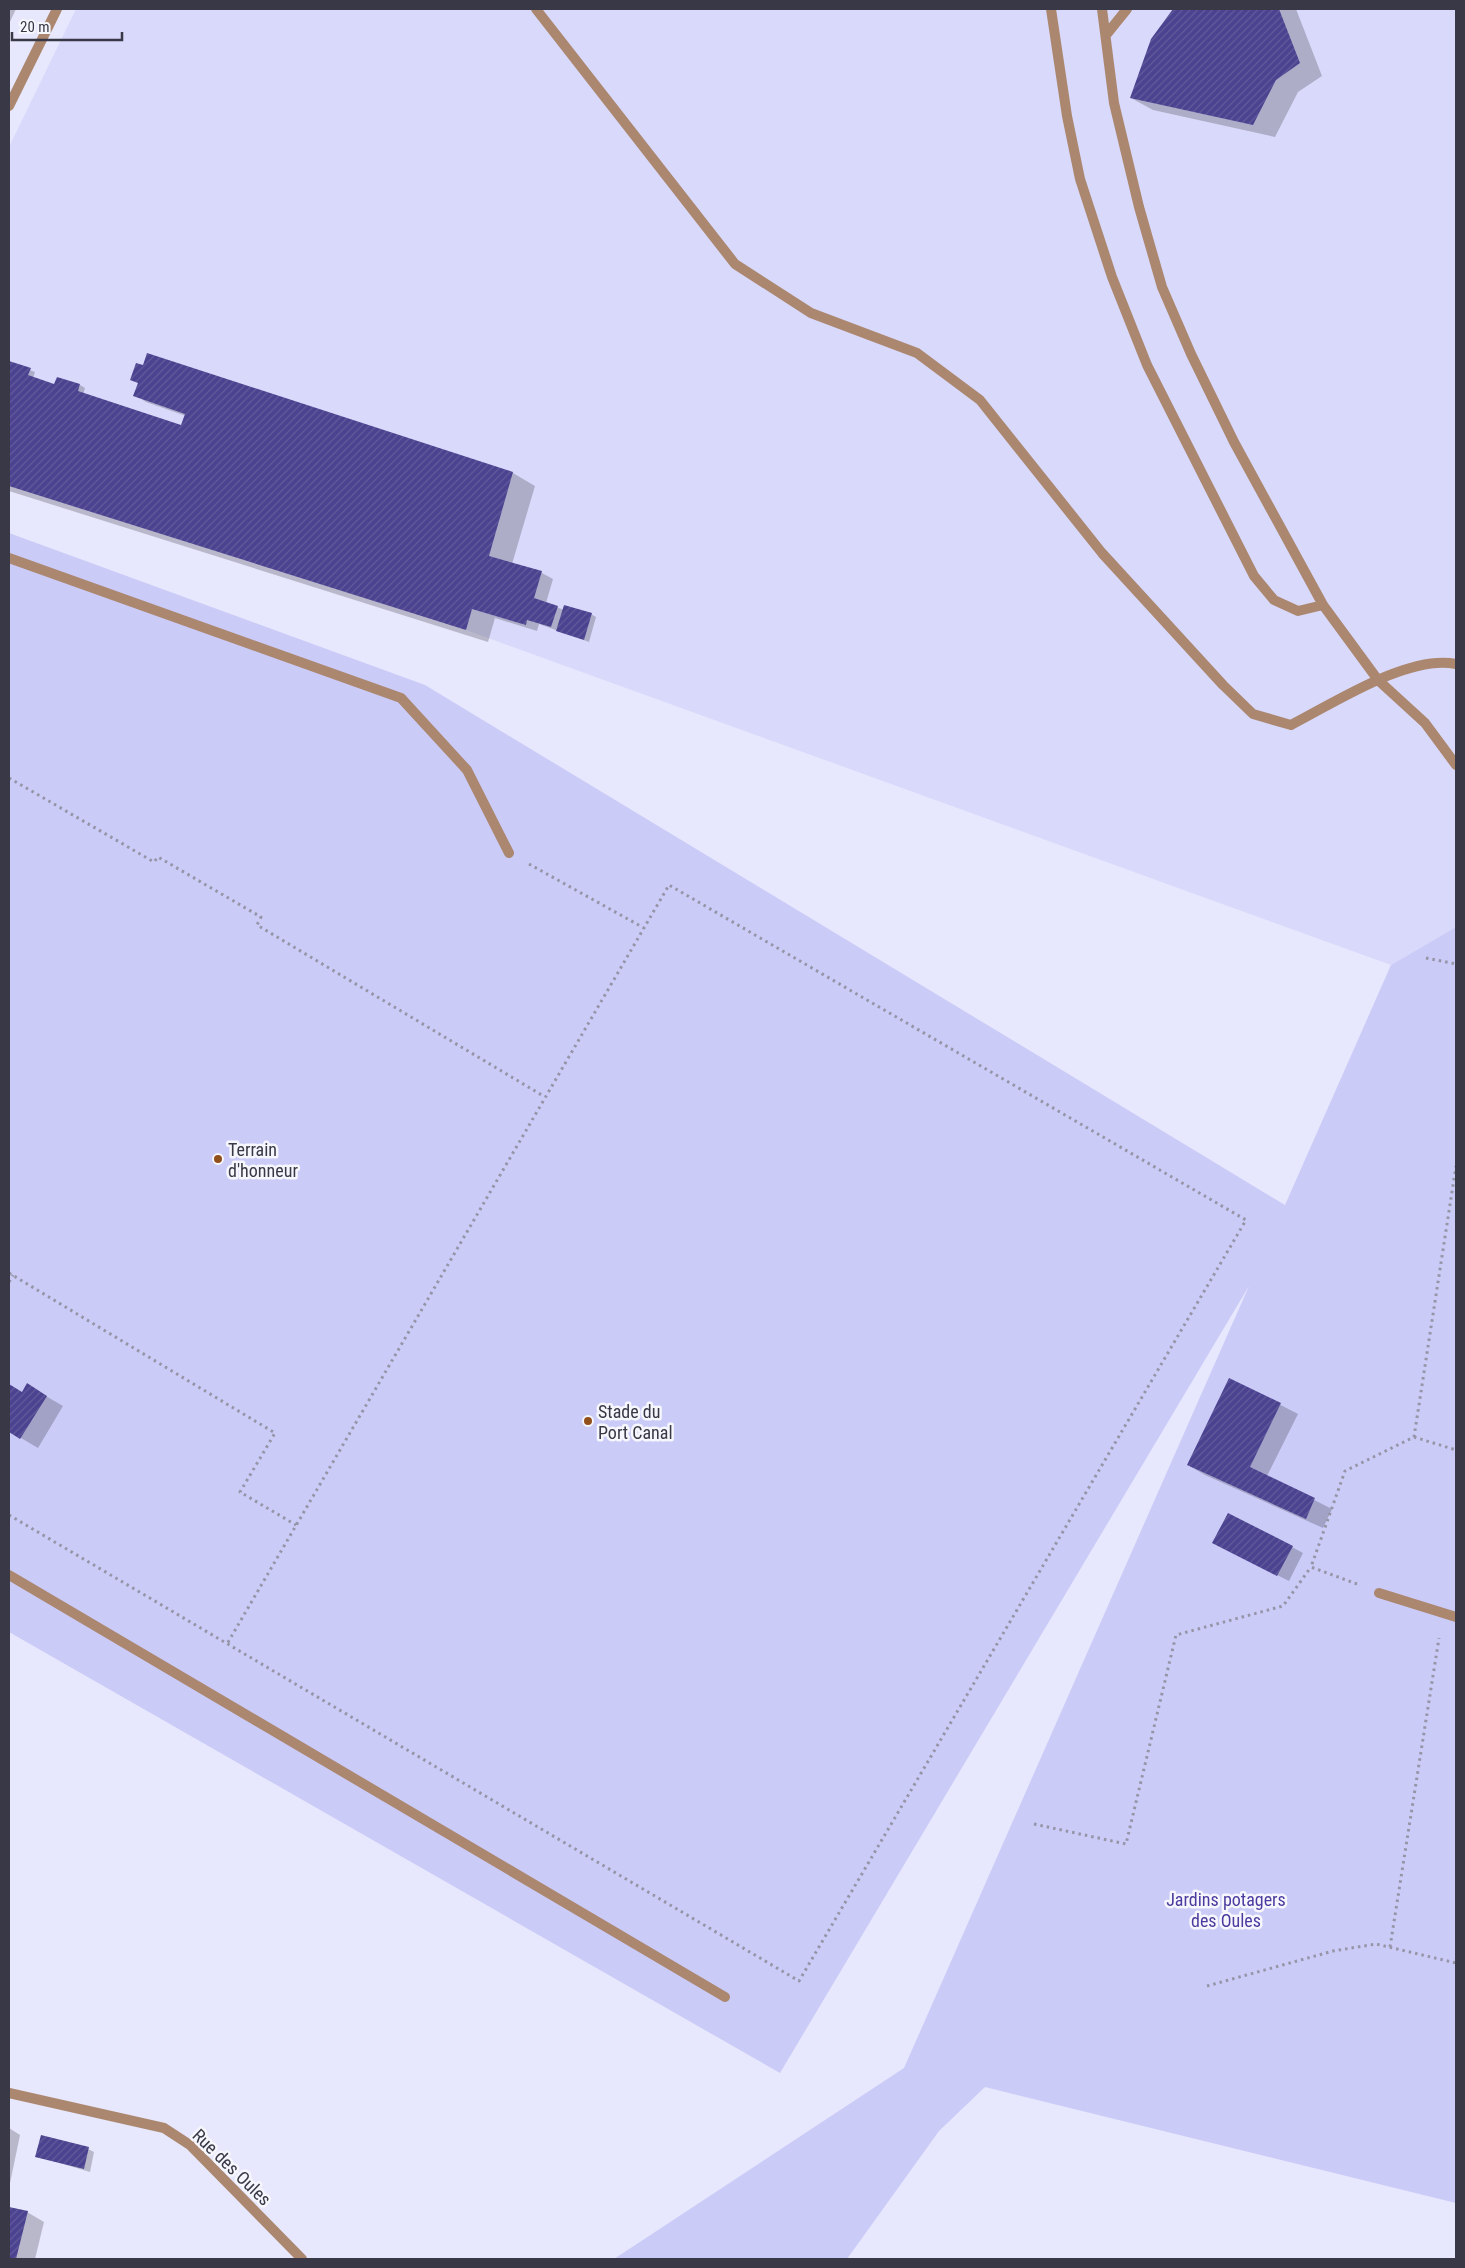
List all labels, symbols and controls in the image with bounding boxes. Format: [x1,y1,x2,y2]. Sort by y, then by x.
scale bar [12,10,122,42]
text: 20 m [20,18,50,36]
place label: Terrain d'honneur [228,1139,298,1181]
marker: Terrain d'honneur [212,1153,224,1165]
place label: Stade du Port Canal [598,1401,673,1443]
marker: Stade du Port Canal [582,1415,594,1427]
park label: Jardins potagers des Oules [1166,1889,1286,1931]
street label: Rue des Oules [188,2124,276,2210]

